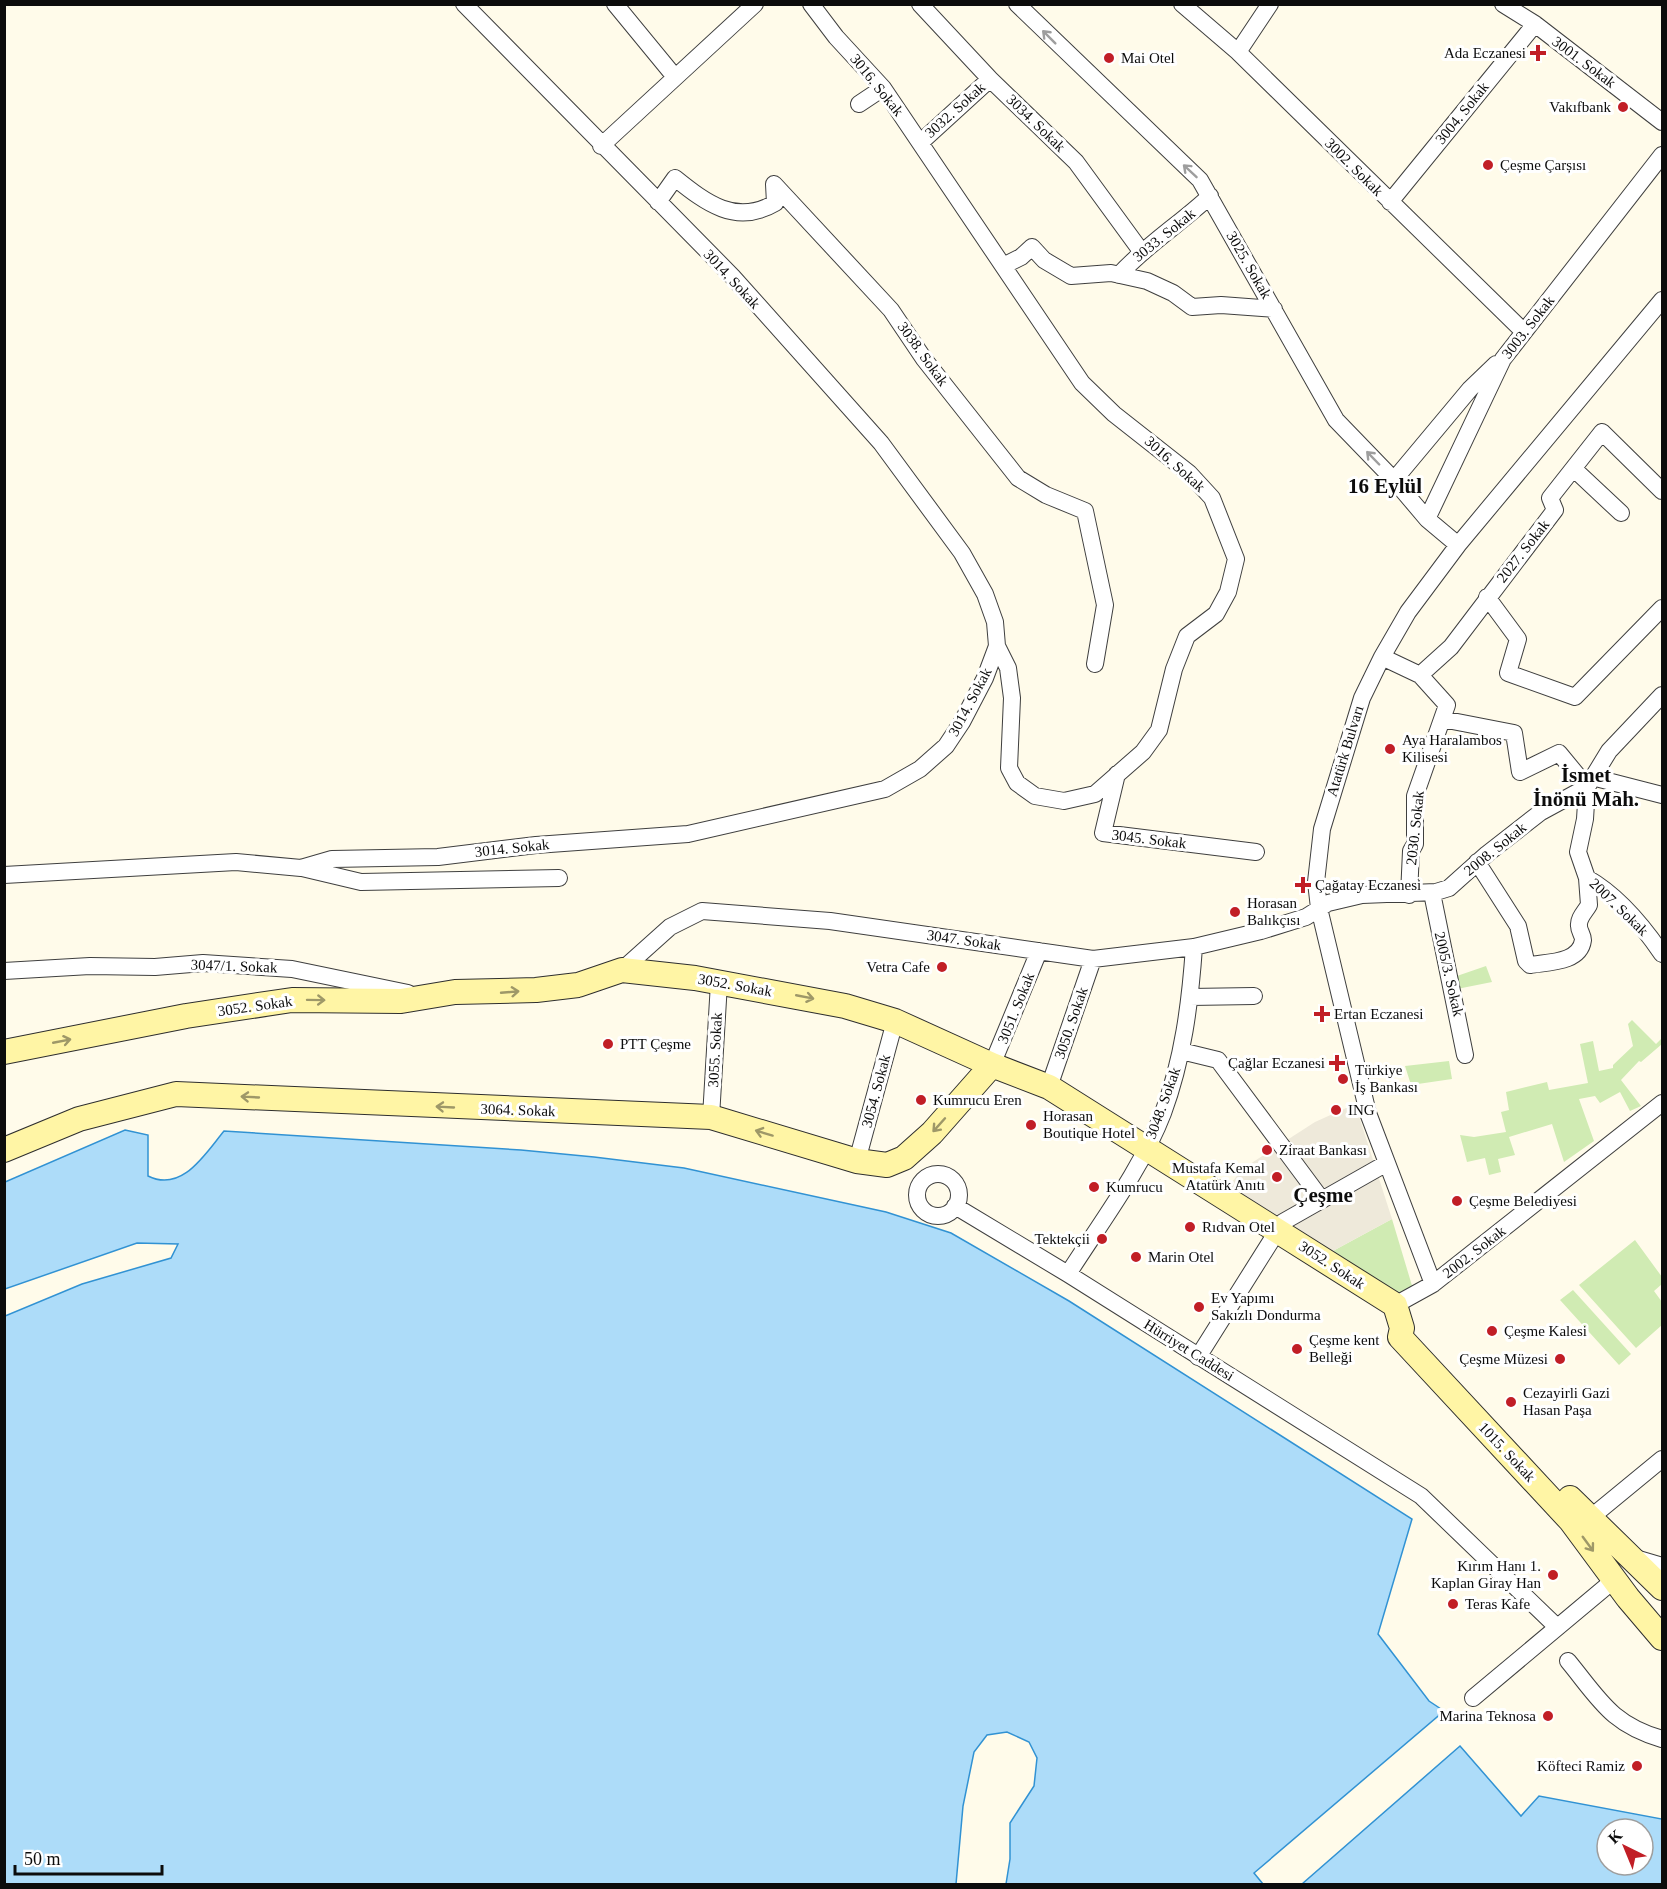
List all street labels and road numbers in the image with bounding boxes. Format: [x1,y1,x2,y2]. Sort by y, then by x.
street label: 3001. Sokak [1549,33,1619,91]
street label: 3016. Sokak [847,51,907,120]
street label: 3004. Sokak [1432,78,1492,147]
street label: 3032. Sokak [922,79,989,141]
street label: 3034. Sokak [1003,91,1069,155]
street label: 3002. Sokak [1322,135,1387,200]
street label: 3033. Sokak [1130,205,1199,265]
street label: 3025. Sokak [1223,229,1275,302]
street label: 3014. Sokak [701,246,764,312]
street label: 3003. Sokak [1499,292,1558,361]
street label: 3038. Sokak [894,319,952,389]
street label: 3016. Sokak [1142,433,1209,495]
street label: 2027. Sokak [1494,516,1553,585]
street label: 3014. Sokak [945,665,995,739]
street label: Atatürk Bulvarı [1324,703,1366,799]
street label: 2030. Sokak [1403,789,1427,866]
street label: 2008. Sokak [1461,819,1530,879]
street label: 3045. Sokak [1111,826,1188,852]
street label: 3014. Sokak [474,836,551,860]
street label: 2007. Sokak [1586,875,1652,939]
street label: 3047. Sokak [926,927,1003,953]
street label: 2005/3. Sokak [1431,930,1467,1019]
street label: 3047/1. Sokak [190,956,278,976]
street label: 3051. Sokak [995,970,1038,1046]
street label: 3052. Sokak [697,971,774,999]
street label: 3050. Sokak [1051,984,1091,1061]
street label: 3052. Sokak [217,993,294,1019]
street label: 3055. Sokak [705,1012,725,1088]
street label: 3054. Sokak [859,1052,894,1129]
street label: 3048. Sokak [1143,1065,1184,1141]
street label: 3064. Sokak [480,1101,556,1119]
street label: 2002. Sokak [1440,1222,1509,1281]
street label: 3052. Sokak [1296,1238,1368,1292]
street label: Hürriyet Caddesi [1141,1316,1237,1384]
street label: 1015. Sokak [1476,1419,1539,1485]

